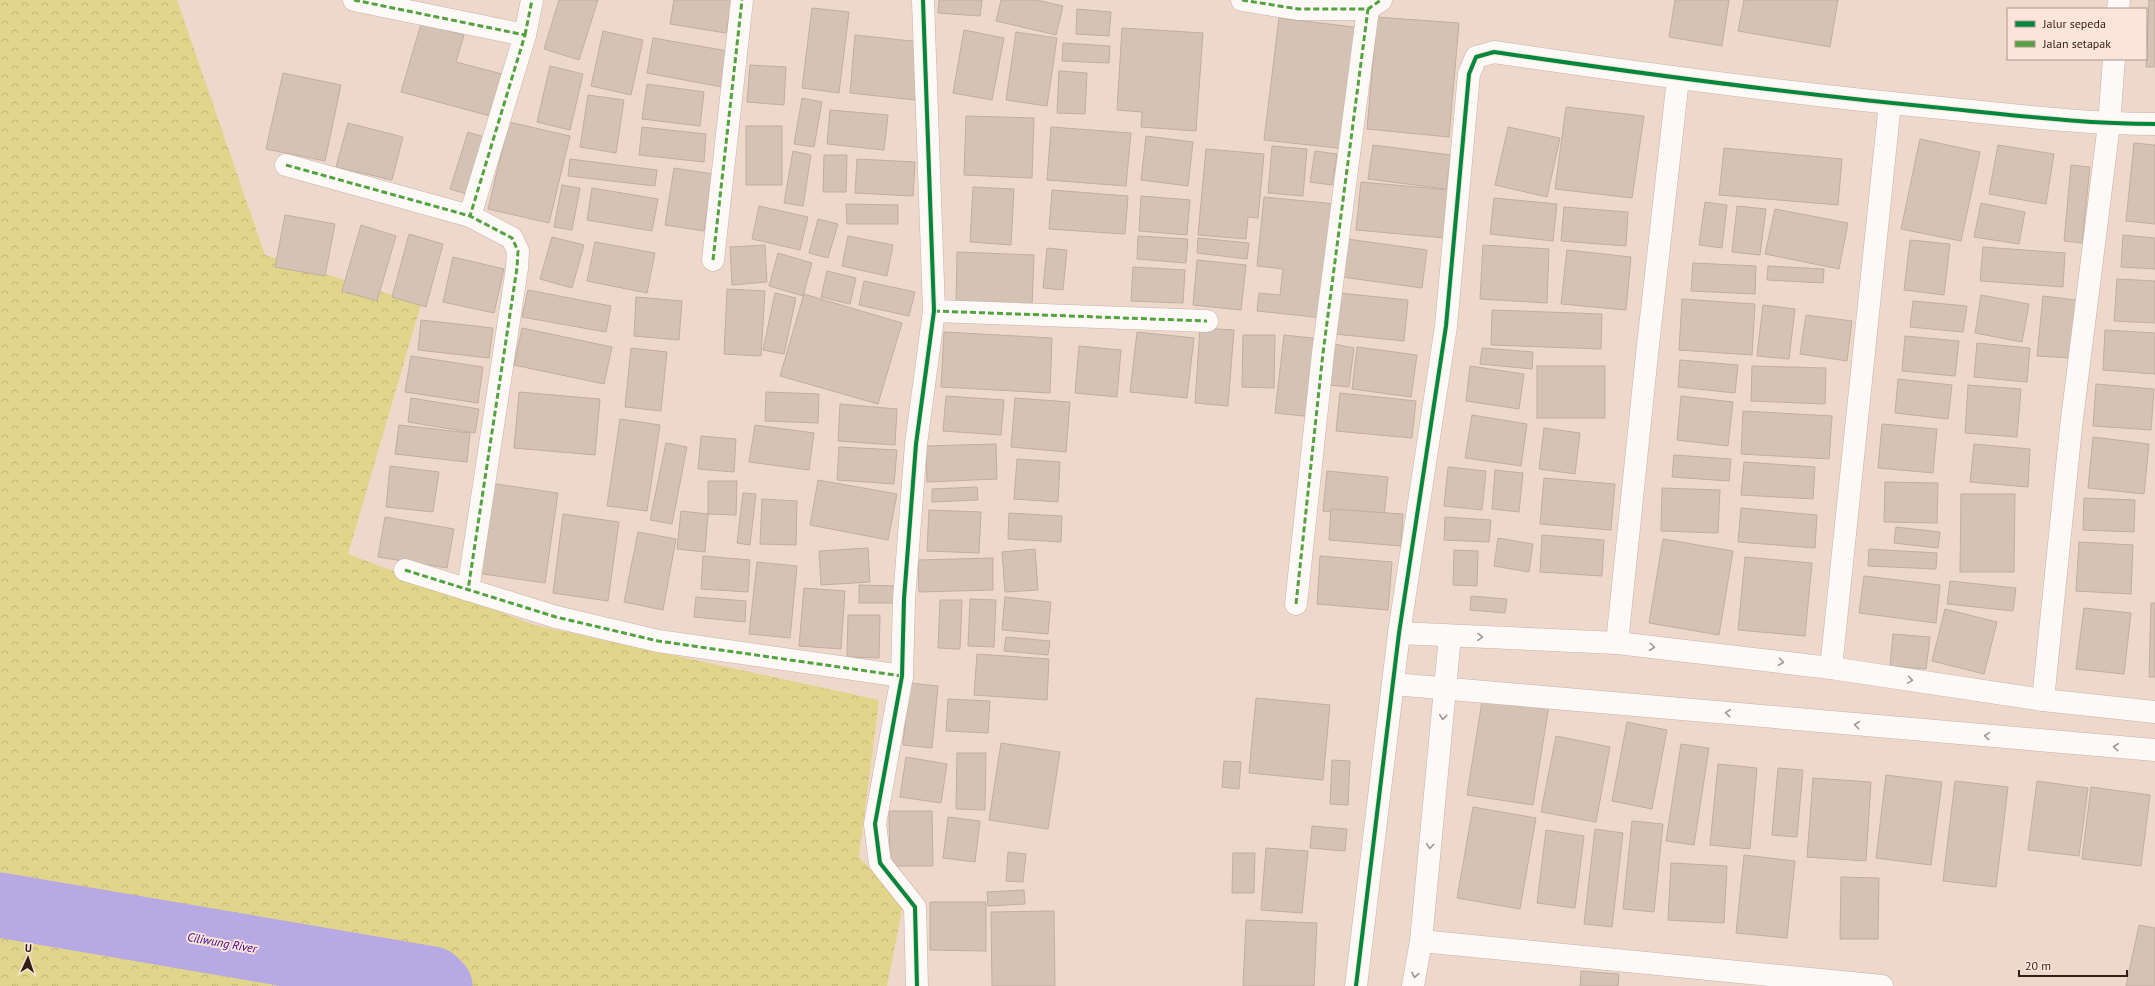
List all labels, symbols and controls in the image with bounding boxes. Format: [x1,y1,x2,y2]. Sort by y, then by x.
legend [2007,8,2147,60]
text: Jalur sepeda [2042,16,2106,31]
text: Jalan setapak [2042,36,2111,51]
one-way arrow [1477,633,1483,642]
one-way arrow [1649,642,1655,651]
one-way arrow [1778,657,1784,666]
one-way arrow [1907,675,1913,684]
one-way arrow [1725,709,1731,718]
one-way arrow [1439,714,1448,720]
one-way arrow [1854,720,1860,729]
one-way arrow [1984,731,1990,740]
one-way arrow [2113,743,2119,752]
one-way arrow [1426,843,1435,849]
water label: Ciliwung River [186,929,259,956]
north arrow [8,938,48,978]
text: U [25,941,32,955]
scale bar [2019,952,2127,978]
text: 20 m [2025,958,2051,973]
one-way arrow [1411,972,1419,978]

